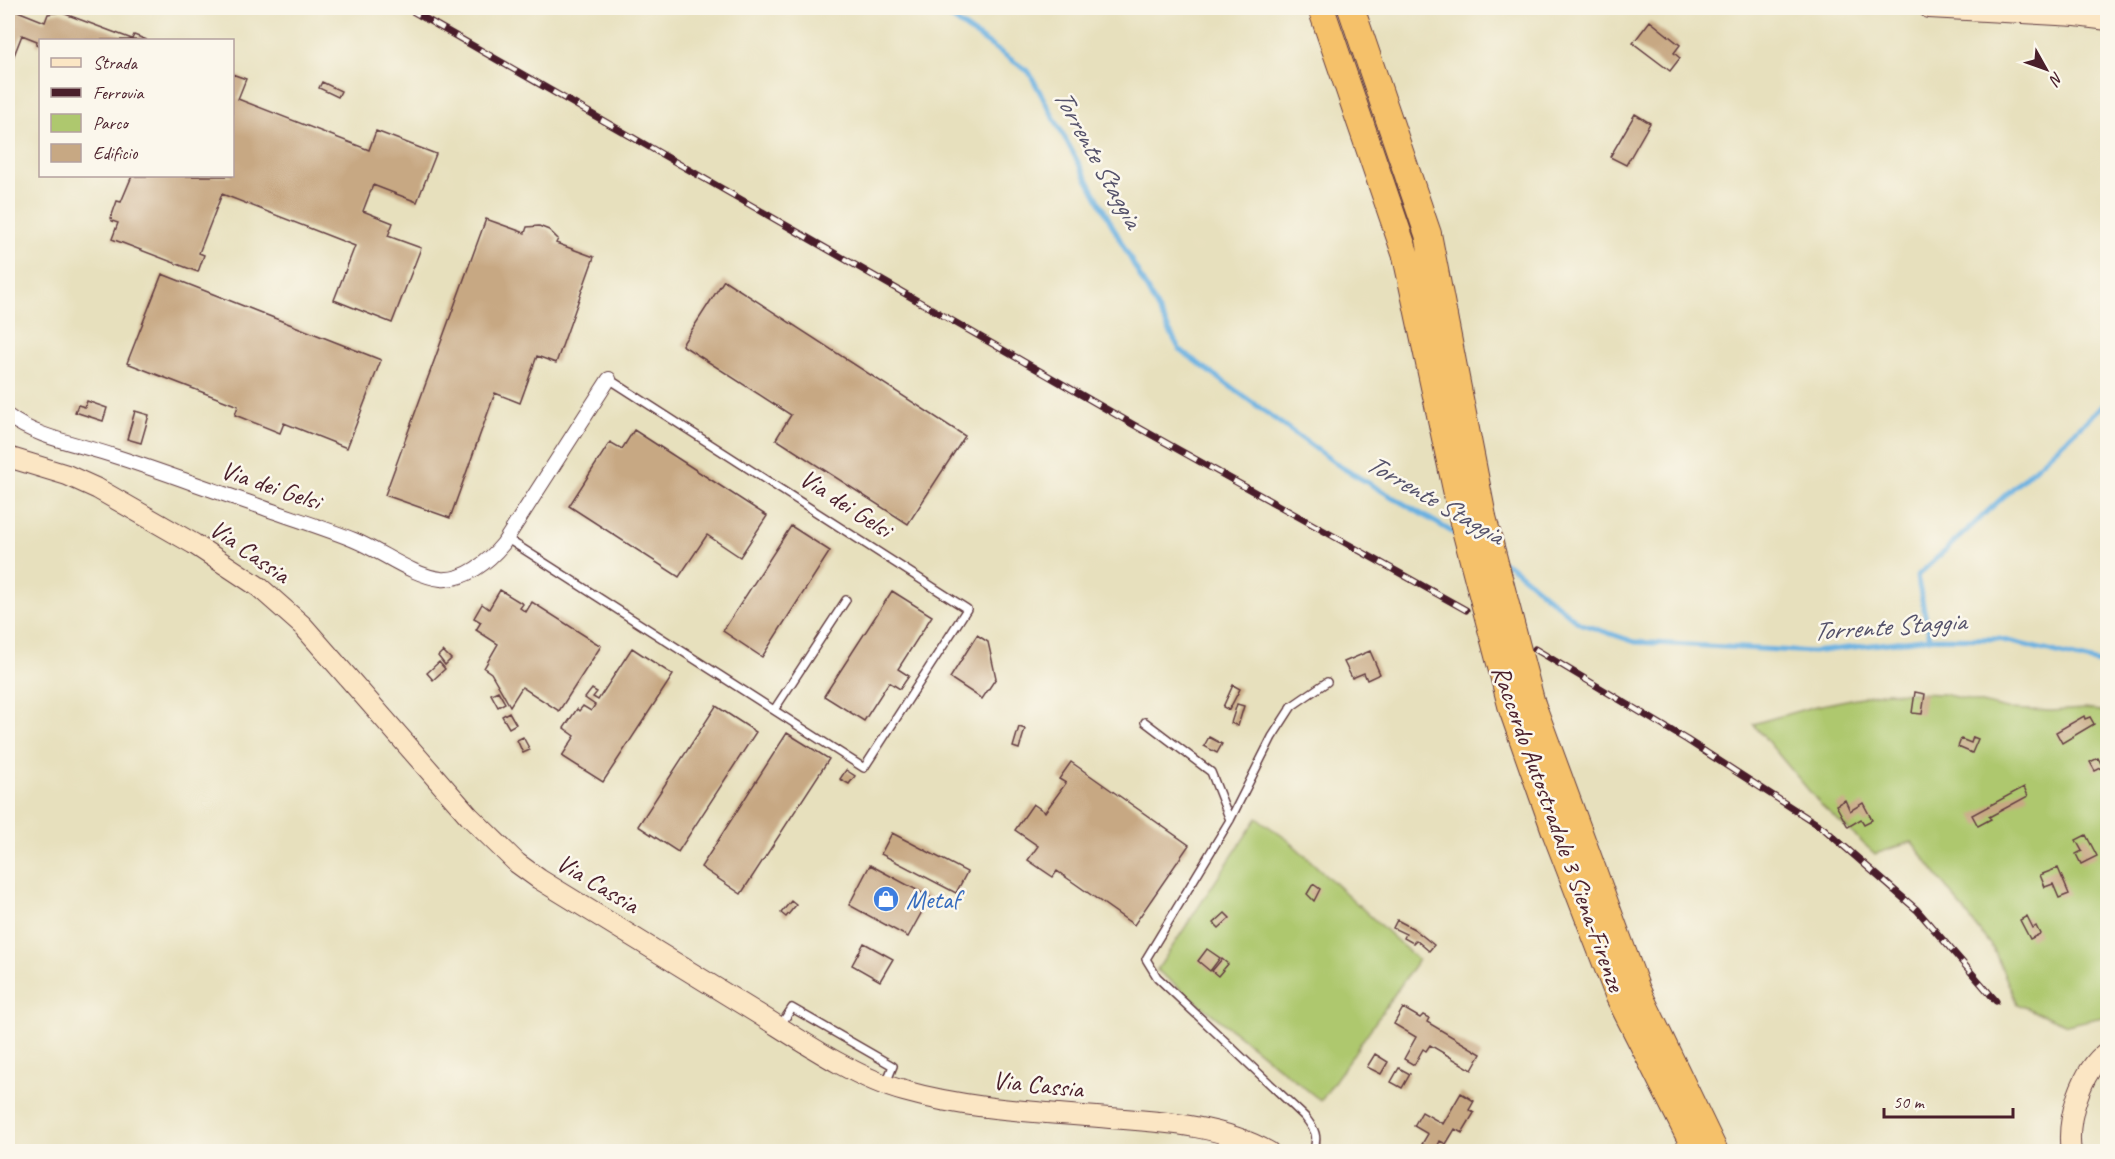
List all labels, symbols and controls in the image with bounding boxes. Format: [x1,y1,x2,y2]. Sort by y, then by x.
legend [39,39,234,177]
north arrow [2016,39,2076,99]
text: Strada [93,52,138,74]
text: N [2044,68,2068,91]
text: Ferrovia [93,82,144,104]
water label: Torrente Staggia [1046,83,1151,236]
text: Parco [93,112,129,134]
text: Edificio [93,142,139,164]
water label: Torrente Staggia [1360,446,1512,553]
street label: Via dei Gelsi [217,453,328,519]
street label: Via dei Gelsi [793,461,901,547]
street label: Via Cassia [203,512,298,592]
water label: Torrente Staggia [1811,603,1970,648]
street label: Raccordo Autostradale 3 Siena-Firenze [1484,661,1633,997]
street label: Via Cassia [550,846,646,922]
place label: Metaf [906,883,965,916]
shop icon: Metaf [871,884,901,914]
street label: Via Cassia [991,1063,1086,1106]
scale bar [1884,1081,2013,1119]
text: 50 m [1893,1091,1926,1113]

